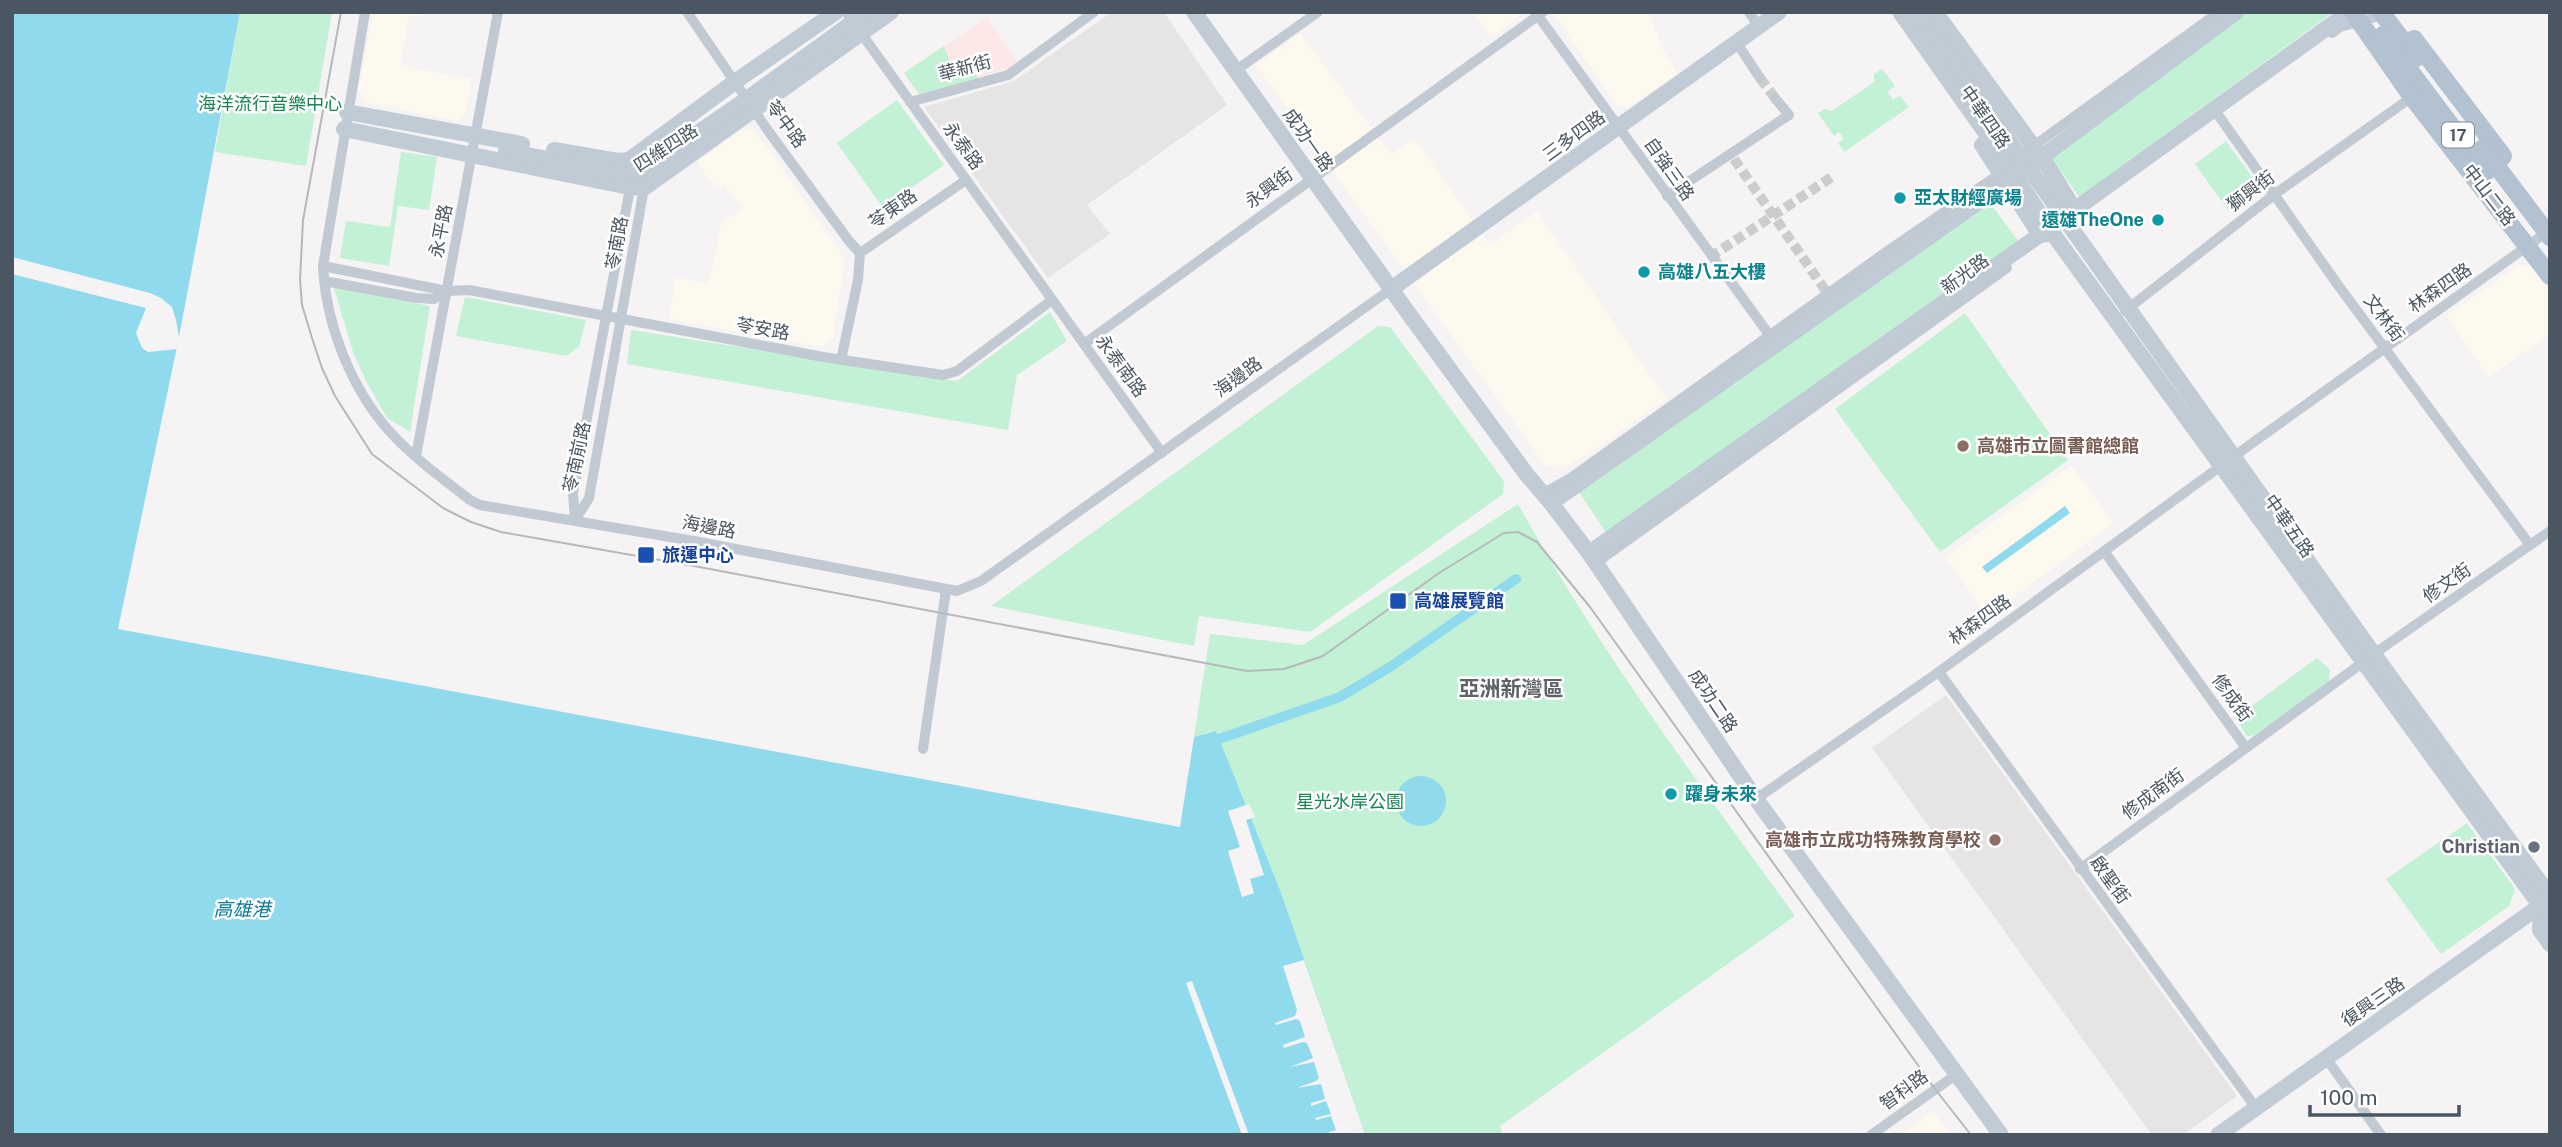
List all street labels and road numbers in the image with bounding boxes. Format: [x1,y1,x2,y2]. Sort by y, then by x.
street label: 華新街 [936,50,994,85]
street label: 中華四路 [1956,81,2015,152]
street label: 苓中路 [762,96,811,152]
street label: 成功一路 [1279,104,1338,175]
street label: 三多四路 [1538,106,1609,165]
street label: 永泰路 [939,118,988,174]
street label: 四維四路 [630,119,702,176]
road number: 17 [2442,122,2474,148]
street label: 自強三路 [1640,133,1699,204]
street label: 中山二路 [2459,160,2520,230]
street label: 永興街 [1241,163,1297,212]
street label: 獅興街 [2223,166,2279,215]
street label: 苓東路 [865,185,921,233]
street label: 永平路 [425,202,456,259]
street label: 苓南路 [601,215,632,271]
street label: 新光路 [1937,249,1993,298]
street label: 林森四路 [2404,258,2475,317]
street label: 文林街 [2360,290,2409,346]
street label: 苓安路 [735,313,791,344]
street label: 永泰南路 [1092,330,1151,401]
street label: 海邊路 [1210,352,1266,401]
street label: 苓南前路 [559,419,594,494]
street label: 中華五路 [2260,490,2319,561]
street label: 海邊路 [681,511,738,542]
street label: 修文街 [2419,559,2475,607]
street label: 林森四路 [1944,590,2015,649]
street label: 成功二路 [1685,665,1742,736]
street label: 修成街 [2208,670,2257,726]
street label: 修成南街 [2117,764,2188,823]
street label: 啟聖街 [2086,852,2135,908]
street label: 復興三路 [2337,972,2408,1031]
street label: 智科路 [1876,1065,1932,1114]

